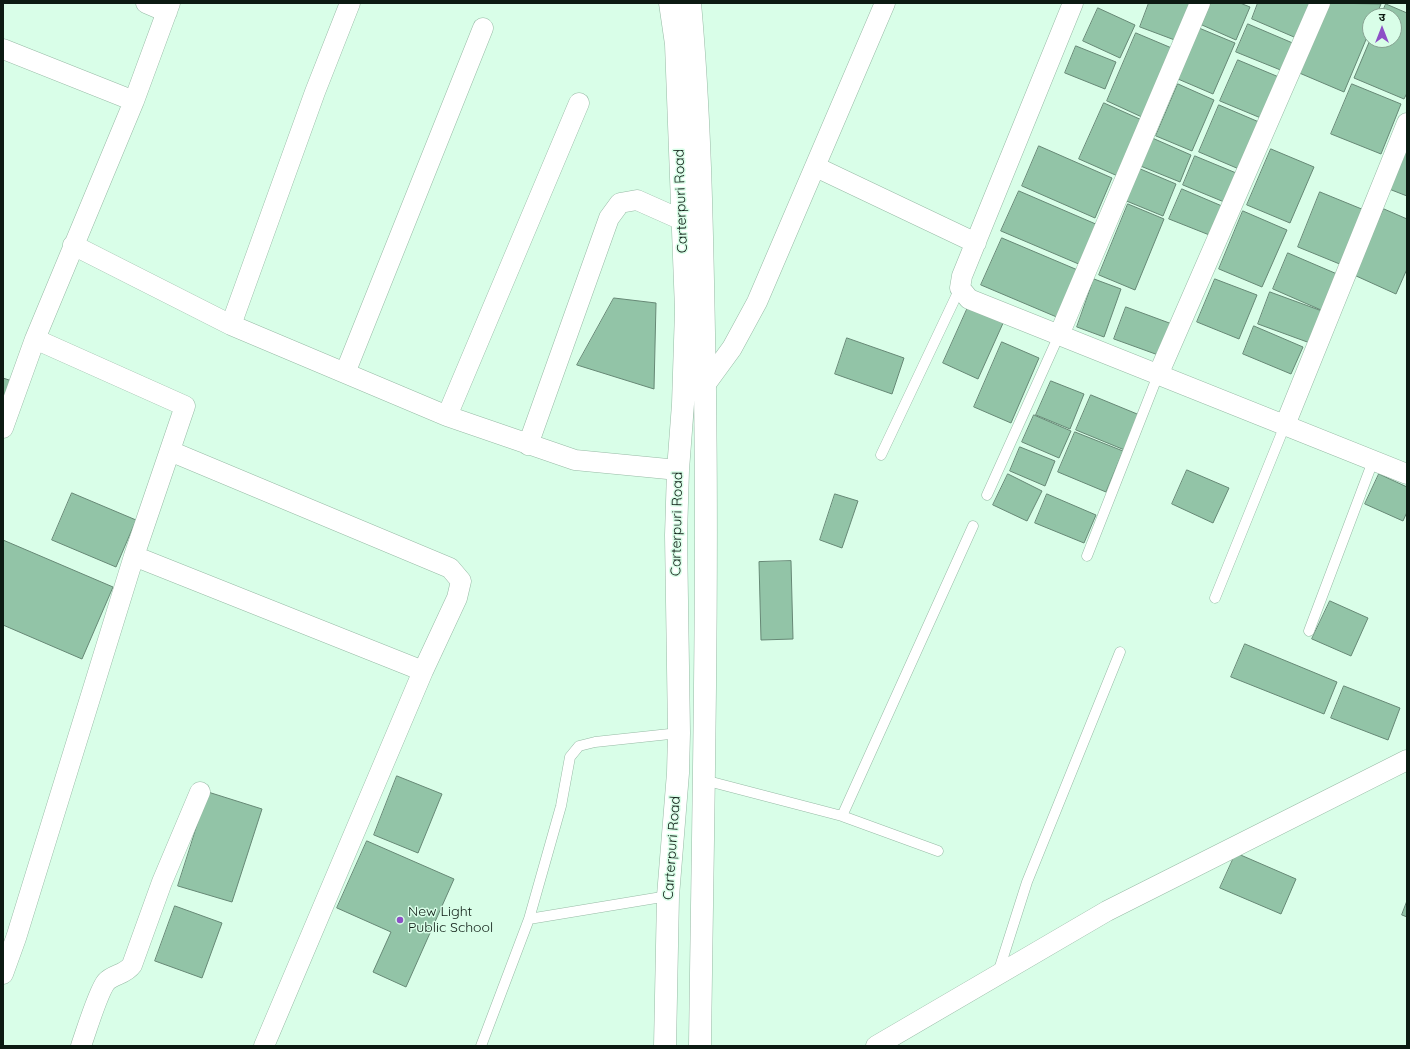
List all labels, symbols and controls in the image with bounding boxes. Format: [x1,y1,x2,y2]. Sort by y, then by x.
north arrow [1362,8,1402,48]
text: उ [1379,10,1385,24]
street label: Carterpuri Road [671,149,691,253]
street label: Carterpuri Road [668,472,686,576]
street label: Carterpuri Road [660,795,684,901]
place label: New Light Public School [408,904,493,936]
marker: New Light Public School [395,915,405,925]

